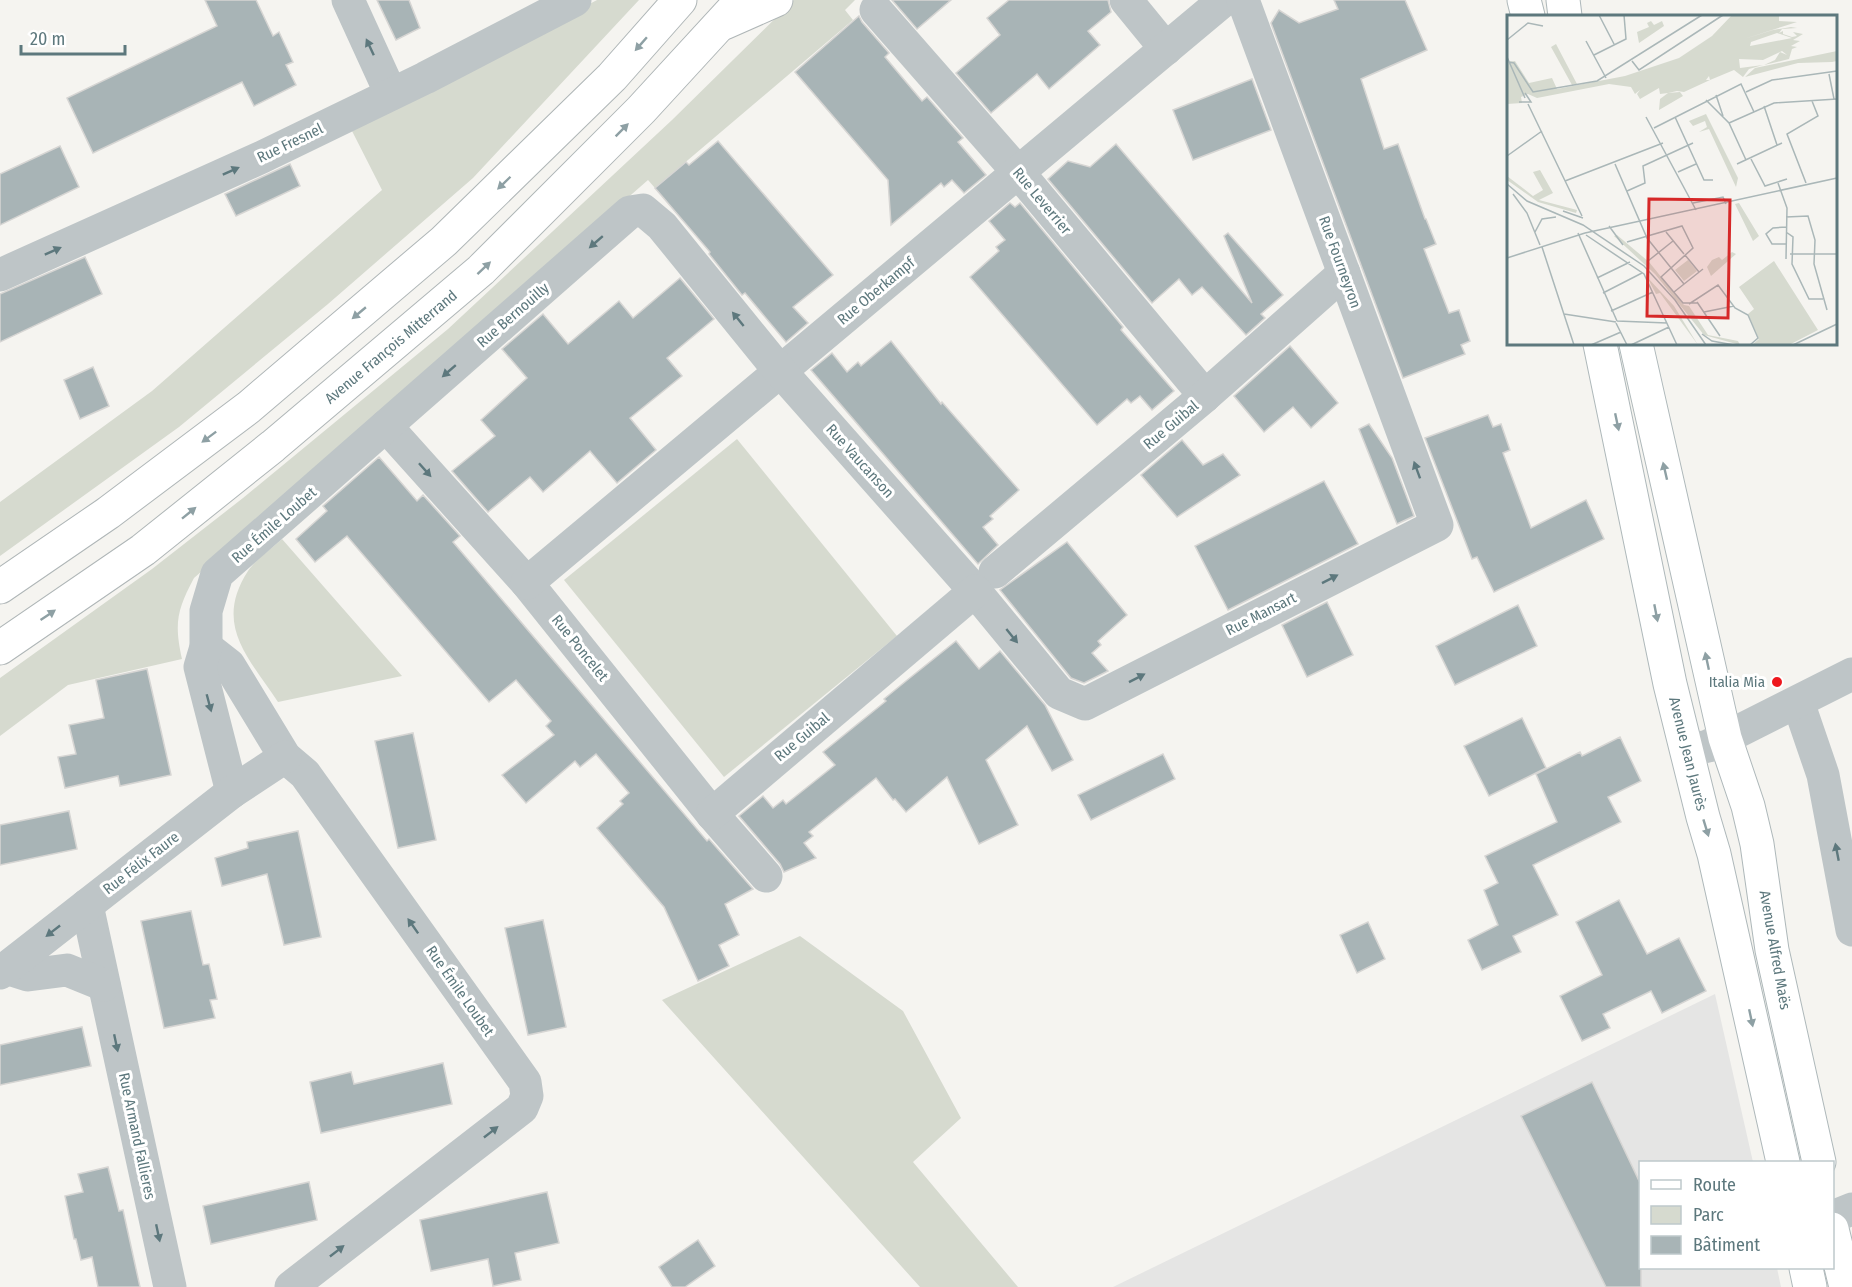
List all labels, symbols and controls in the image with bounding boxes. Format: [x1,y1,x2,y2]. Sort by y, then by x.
inset map [1507,15,1837,345]
scale bar [21,18,124,56]
text: 20 m [30,28,65,50]
one-way arrow [635,36,648,51]
one-way arrow [365,38,374,55]
street label: Rue Fresnel [254,119,326,167]
one-way arrow [614,123,629,137]
street label: Rue Leverrier [1009,164,1076,239]
one-way arrow [222,166,240,175]
one-way arrow [498,175,512,189]
street label: Rue Fourneyron [1315,214,1365,310]
one-way arrow [589,235,604,248]
one-way arrow [45,247,62,256]
street label: Rue Oberkampf [834,253,919,329]
one-way arrow [476,261,491,275]
street label: Rue Bernouilly [473,279,553,351]
street label: Avenue François Mitterrand [321,286,461,408]
one-way arrow [352,306,367,319]
one-way arrow [731,311,744,327]
one-way arrow [442,364,457,377]
street label: Rue Guibal [1140,397,1202,453]
one-way arrow [1613,412,1622,431]
street label: Rue Vaucanson [822,420,898,502]
one-way arrow [202,431,217,443]
one-way arrow [1411,461,1421,479]
one-way arrow [1660,461,1669,480]
one-way arrow [418,462,431,477]
street label: Rue Émile Loubet [228,483,320,567]
one-way arrow [181,508,196,520]
one-way arrow [1321,575,1338,584]
street label: Rue Mansart [1223,589,1299,639]
one-way arrow [1652,603,1661,622]
one-way arrow [40,609,56,621]
street label: Rue Poncelet [548,611,612,685]
one-way arrow [1006,628,1019,644]
one-way arrow [1702,651,1711,670]
one-way arrow [1128,673,1146,683]
place label: Italia Mia [1709,673,1765,691]
marker: Italia Mia [1770,675,1784,689]
one-way arrow [205,694,215,712]
street label: Avenue Jean Jaurès [1665,695,1711,813]
street label: Rue Guibal [771,709,833,765]
one-way arrow [1702,820,1712,838]
street label: Rue Félix Faure [99,828,183,898]
one-way arrow [1832,842,1841,861]
street label: Avenue Alfred Maës [1756,889,1794,1011]
one-way arrow [407,918,419,934]
one-way arrow [46,924,61,936]
street label: Rue Émile Loubet [422,942,498,1040]
one-way arrow [1747,1009,1756,1028]
one-way arrow [112,1033,121,1052]
street label: Rue Armand Fallieres [115,1071,159,1201]
one-way arrow [483,1125,499,1138]
legend [1639,1161,1834,1269]
text: Route [1693,1174,1736,1196]
text: Parc [1693,1204,1724,1226]
one-way arrow [153,1224,163,1242]
text: Bâtiment [1693,1234,1760,1256]
one-way arrow [329,1245,345,1258]

